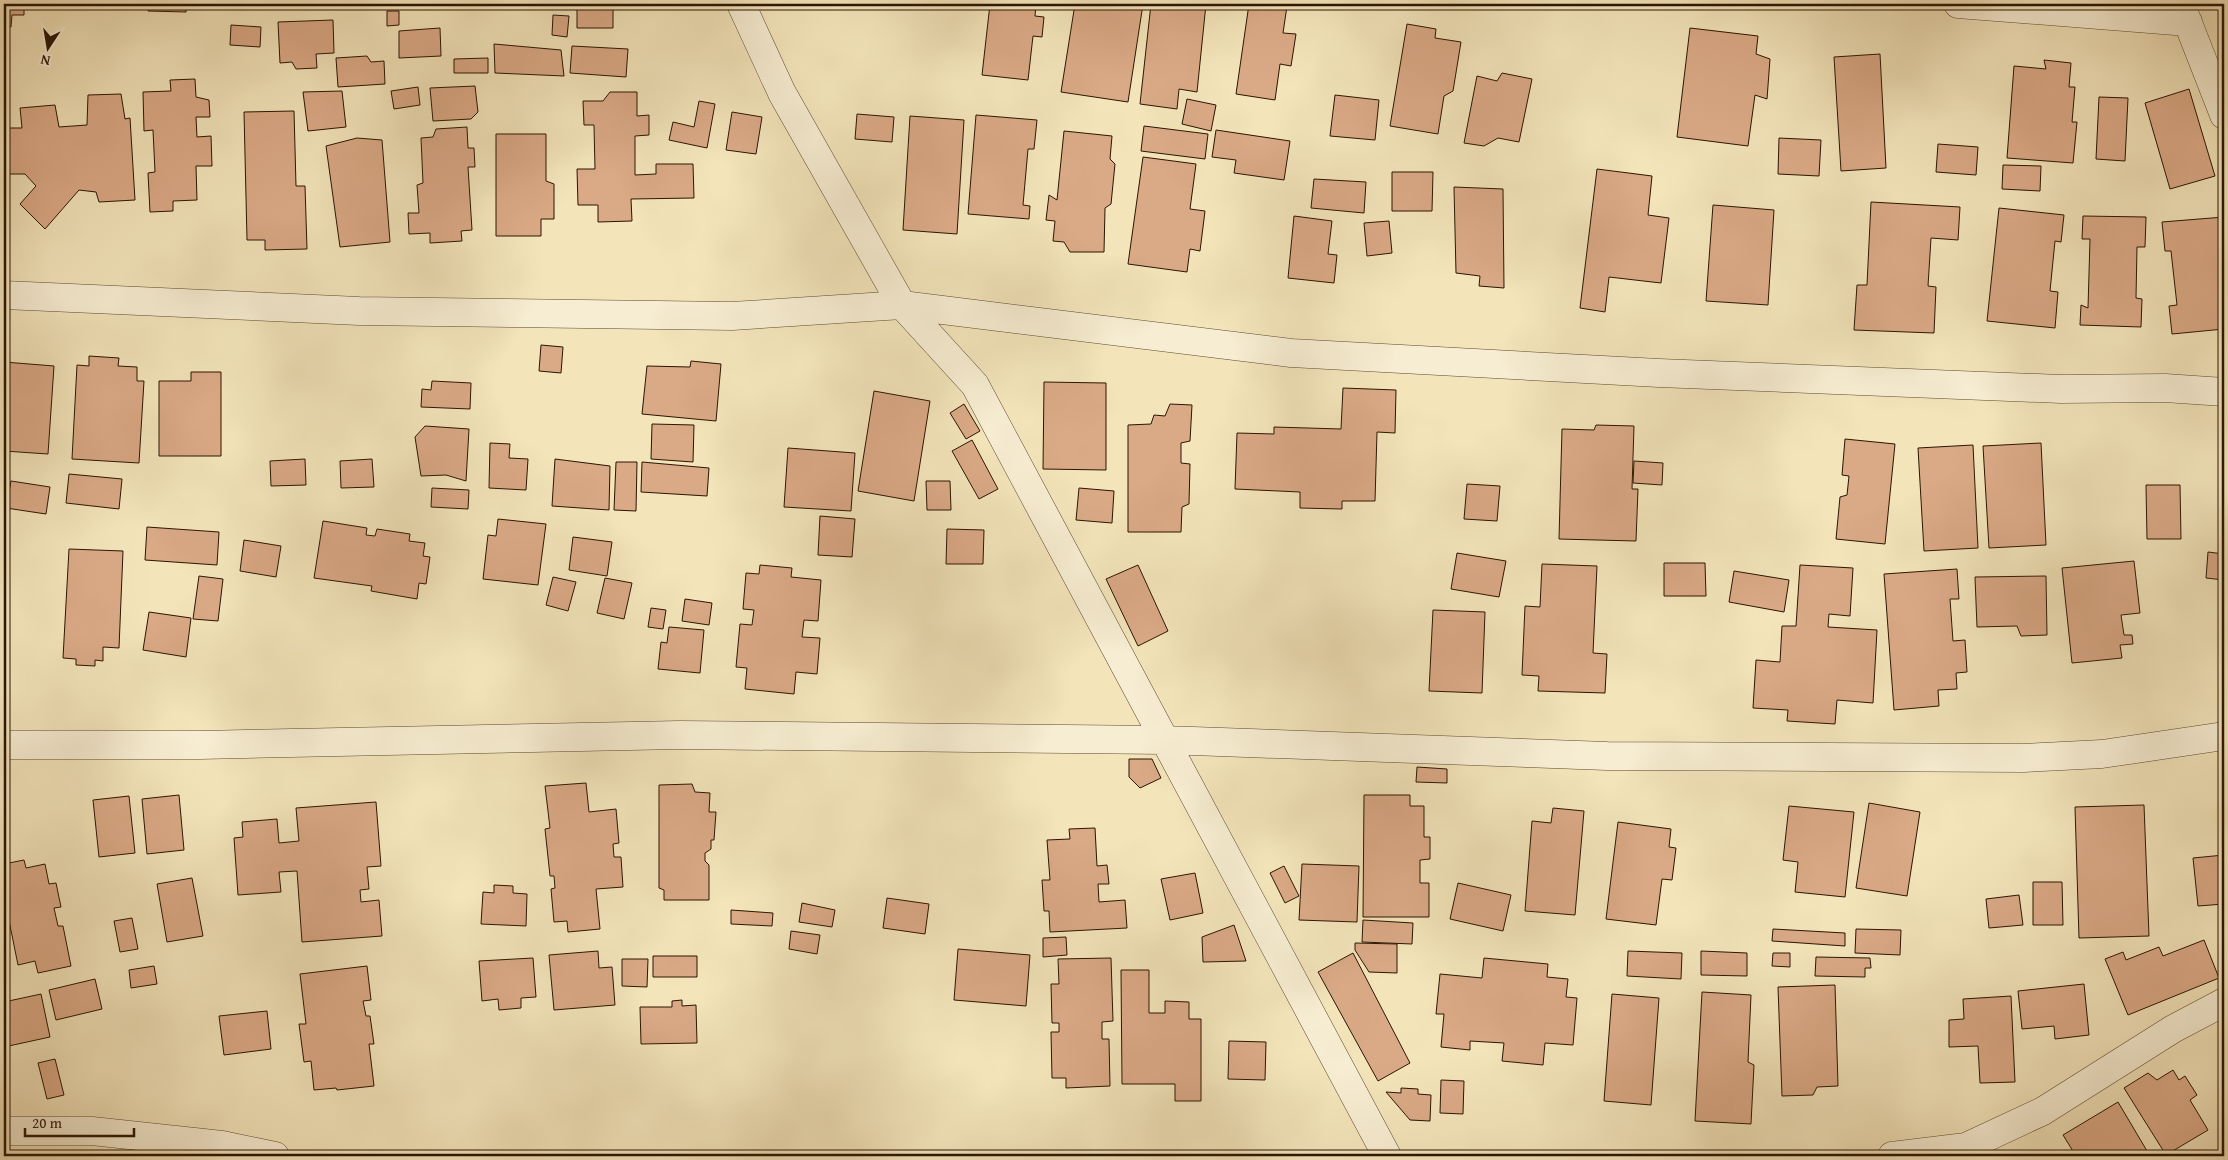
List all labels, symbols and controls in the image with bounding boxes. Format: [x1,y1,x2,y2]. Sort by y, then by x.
north arrow [22,22,72,72]
text: N [38,50,52,71]
scale bar [25,1105,134,1137]
text: 20 m [32,1112,63,1133]

